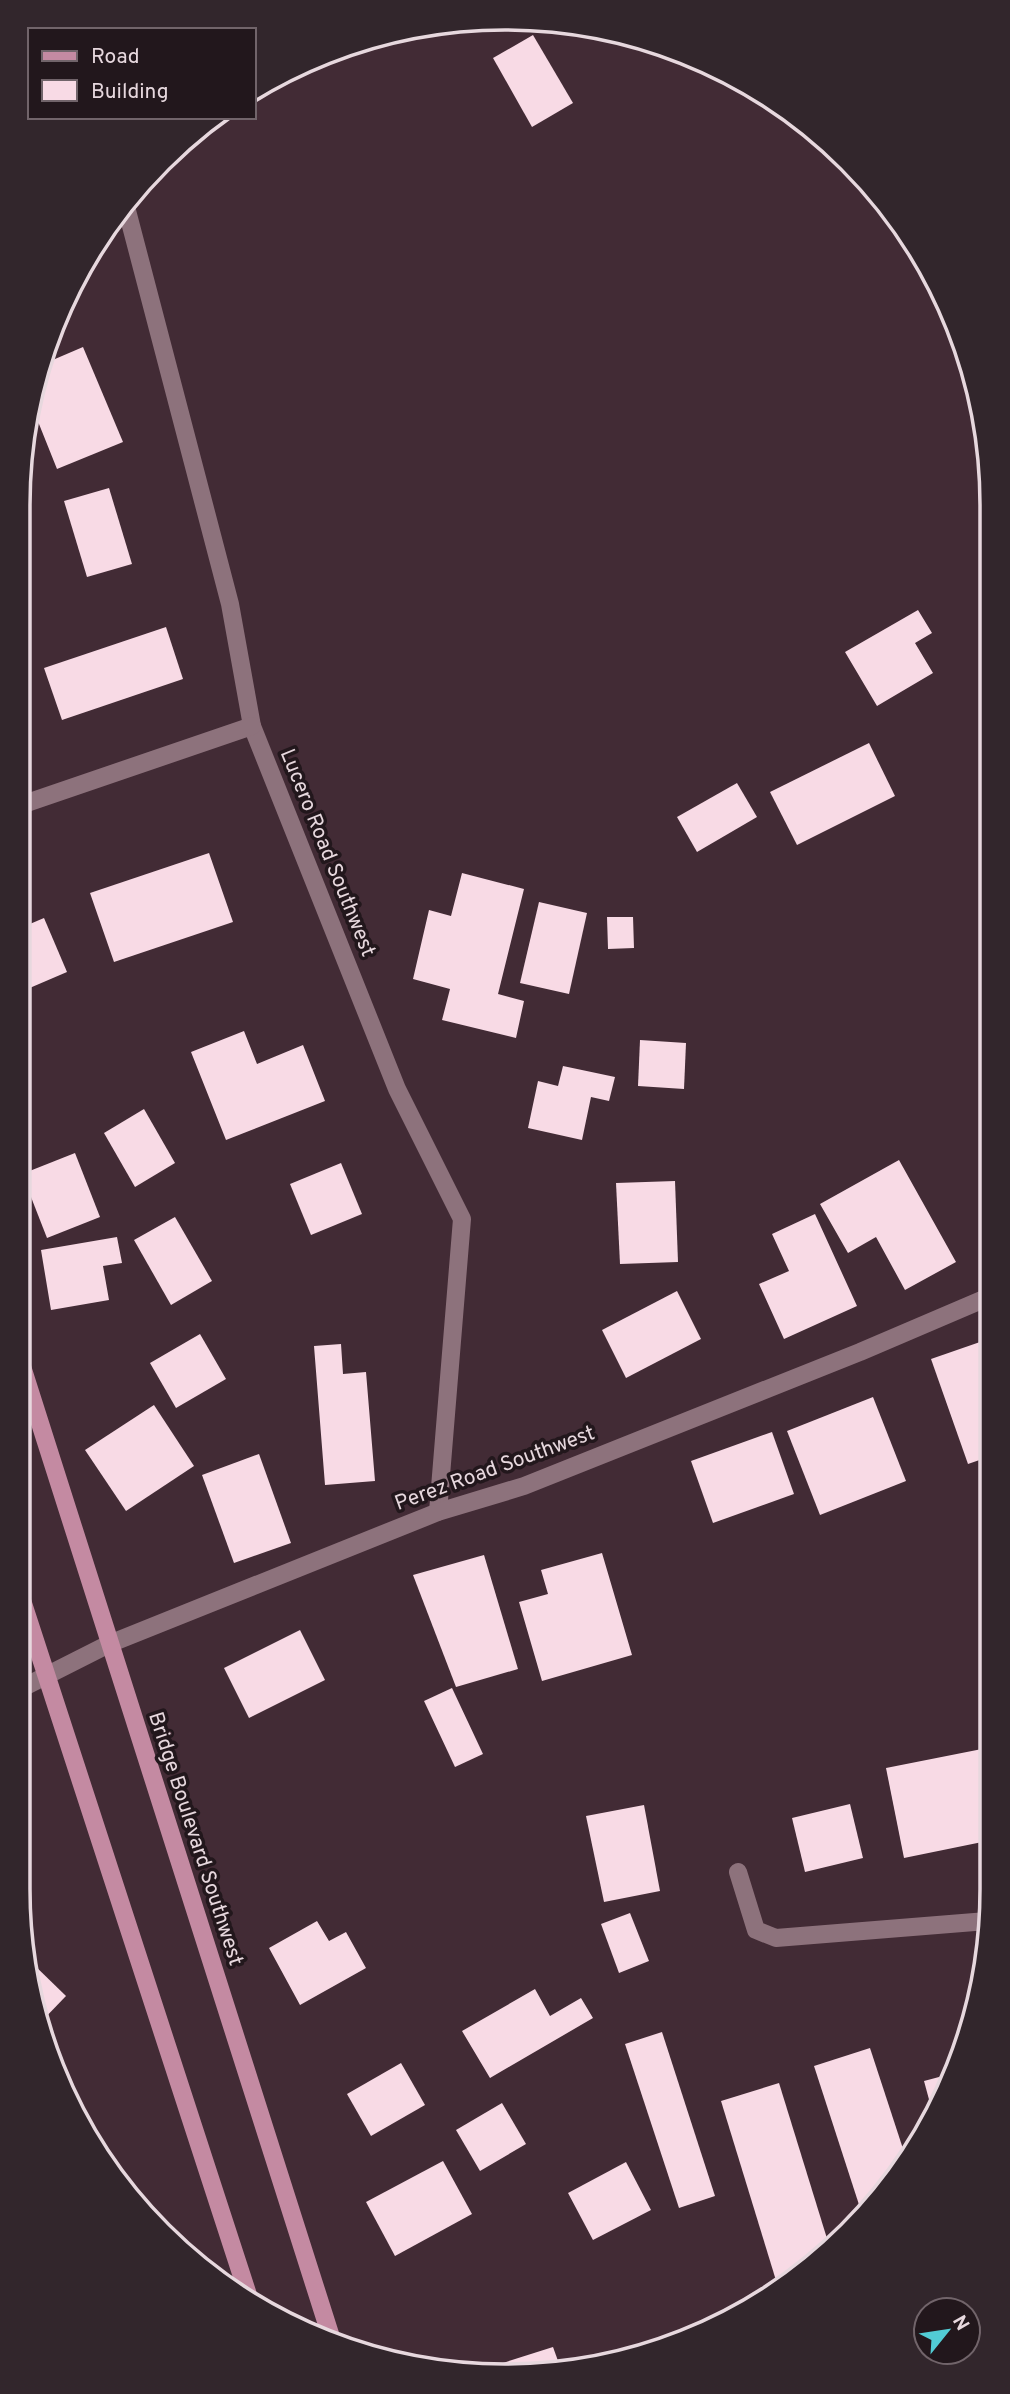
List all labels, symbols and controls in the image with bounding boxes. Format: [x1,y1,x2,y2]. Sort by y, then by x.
legend [28,28,256,119]
text: Road [91,44,140,71]
text: Building [91,79,169,106]
street label: Lucero Road Southwest [273,745,381,961]
street label: Perez Road Southwest [391,1420,599,1518]
street label: Bridge Boulevard Southwest [141,1709,249,1969]
north arrow [912,2296,982,2366]
text: N [946,2312,974,2335]

